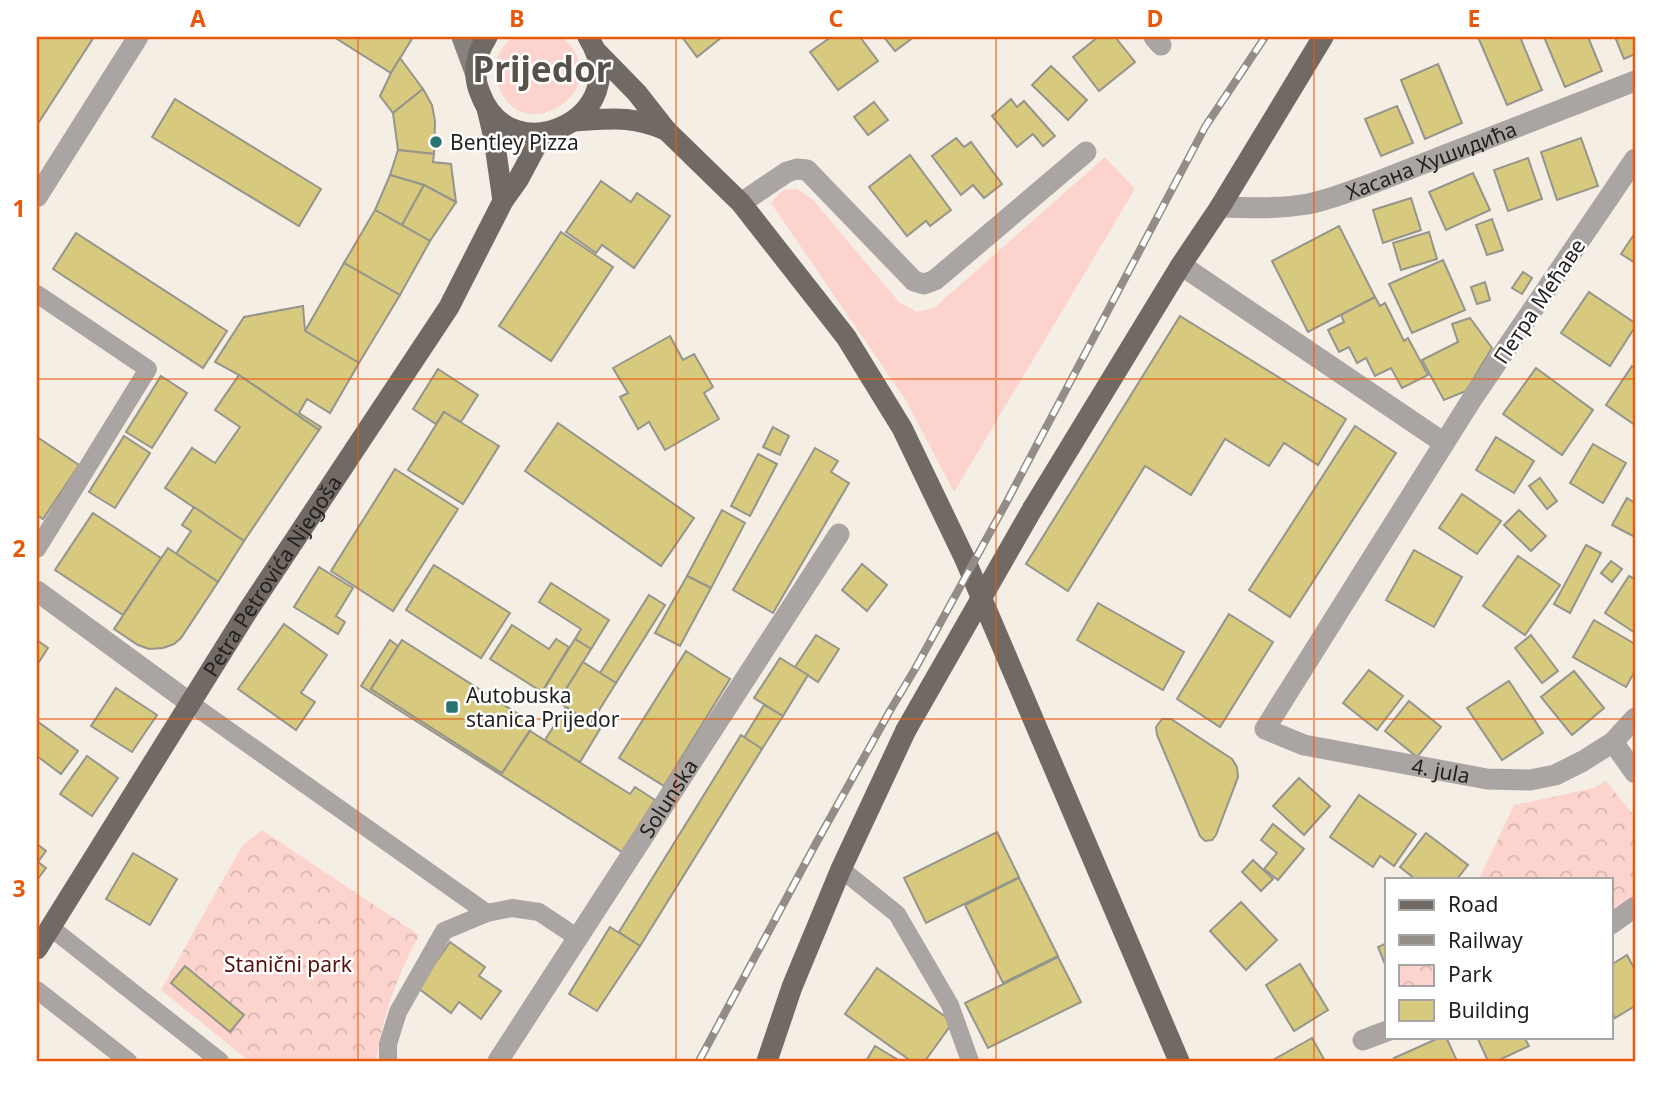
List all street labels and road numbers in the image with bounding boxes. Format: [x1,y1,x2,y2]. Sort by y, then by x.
street label: Хасана Хушидића [1342,115,1521,206]
street label: Петра Мећаве [1487,233,1591,369]
street label: Petra Petrovića Njegoša [196,470,348,682]
street label: 4. jula [1409,751,1472,790]
street label: Solunska [632,753,704,843]

